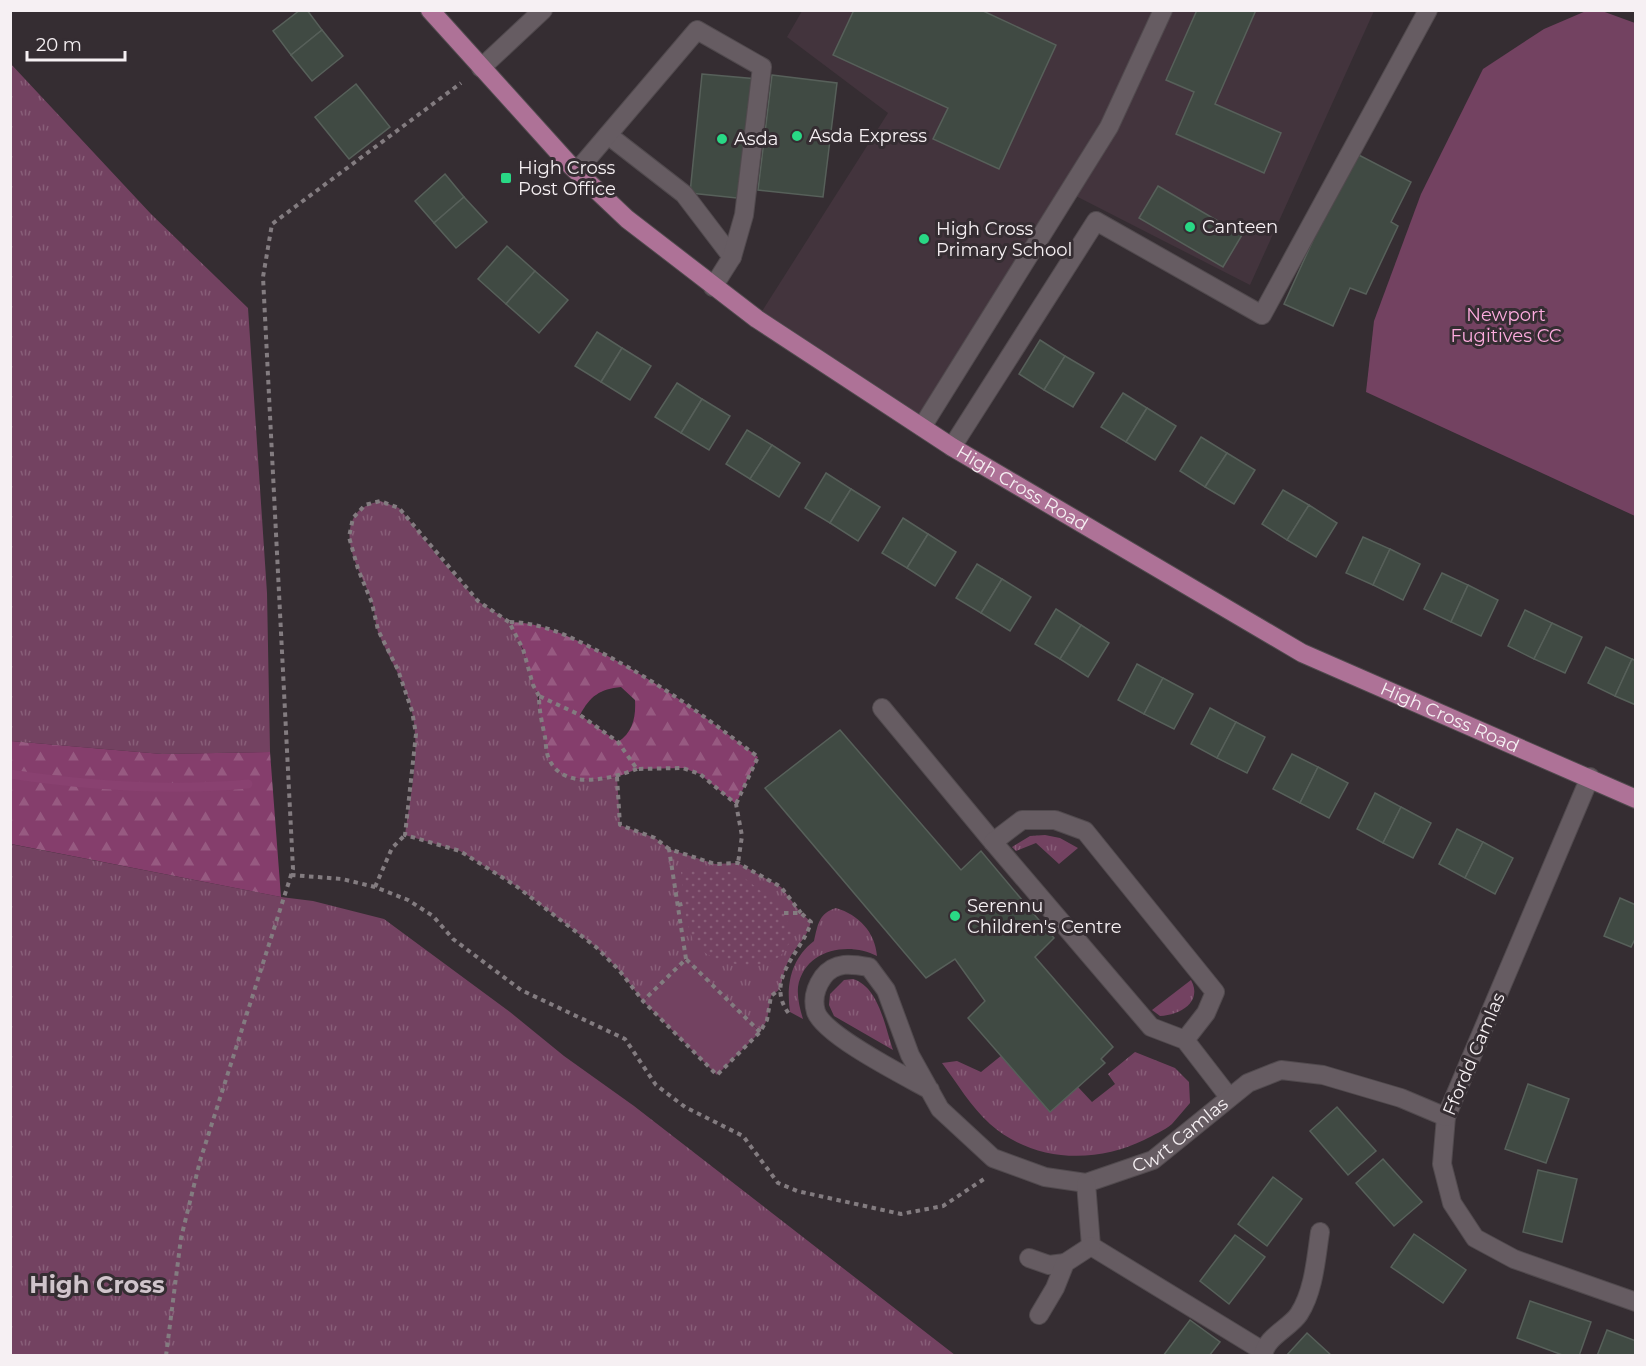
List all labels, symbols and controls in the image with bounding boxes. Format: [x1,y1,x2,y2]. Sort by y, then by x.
scale bar [27,24,124,62]
text: 20 m [36,34,82,56]
place label: Asda Express [809,125,927,147]
place label: Asda [734,128,778,150]
marker: Asda Express [790,129,804,143]
marker: Asda [715,132,729,146]
place label: High Cross Post Office [518,157,616,200]
marker: High Cross Post Office [499,171,513,185]
place label: Canteen [1202,216,1278,238]
place label: High Cross Primary School [936,218,1072,261]
marker: Canteen [1183,220,1197,234]
marker: High Cross Primary School [917,232,931,246]
park label: Newport Fugitives CC [1450,304,1562,347]
street label: High Cross Road [952,441,1092,536]
street label: High Cross Road [1377,678,1522,758]
place label: Serennu Children's Centre [967,895,1122,938]
marker: Serennu Children's Centre [948,909,962,923]
street label: Ffordd Camlas [1438,989,1510,1119]
street label: Cwrt Camlas [1129,1093,1233,1177]
district label: High Cross [29,1270,165,1299]

